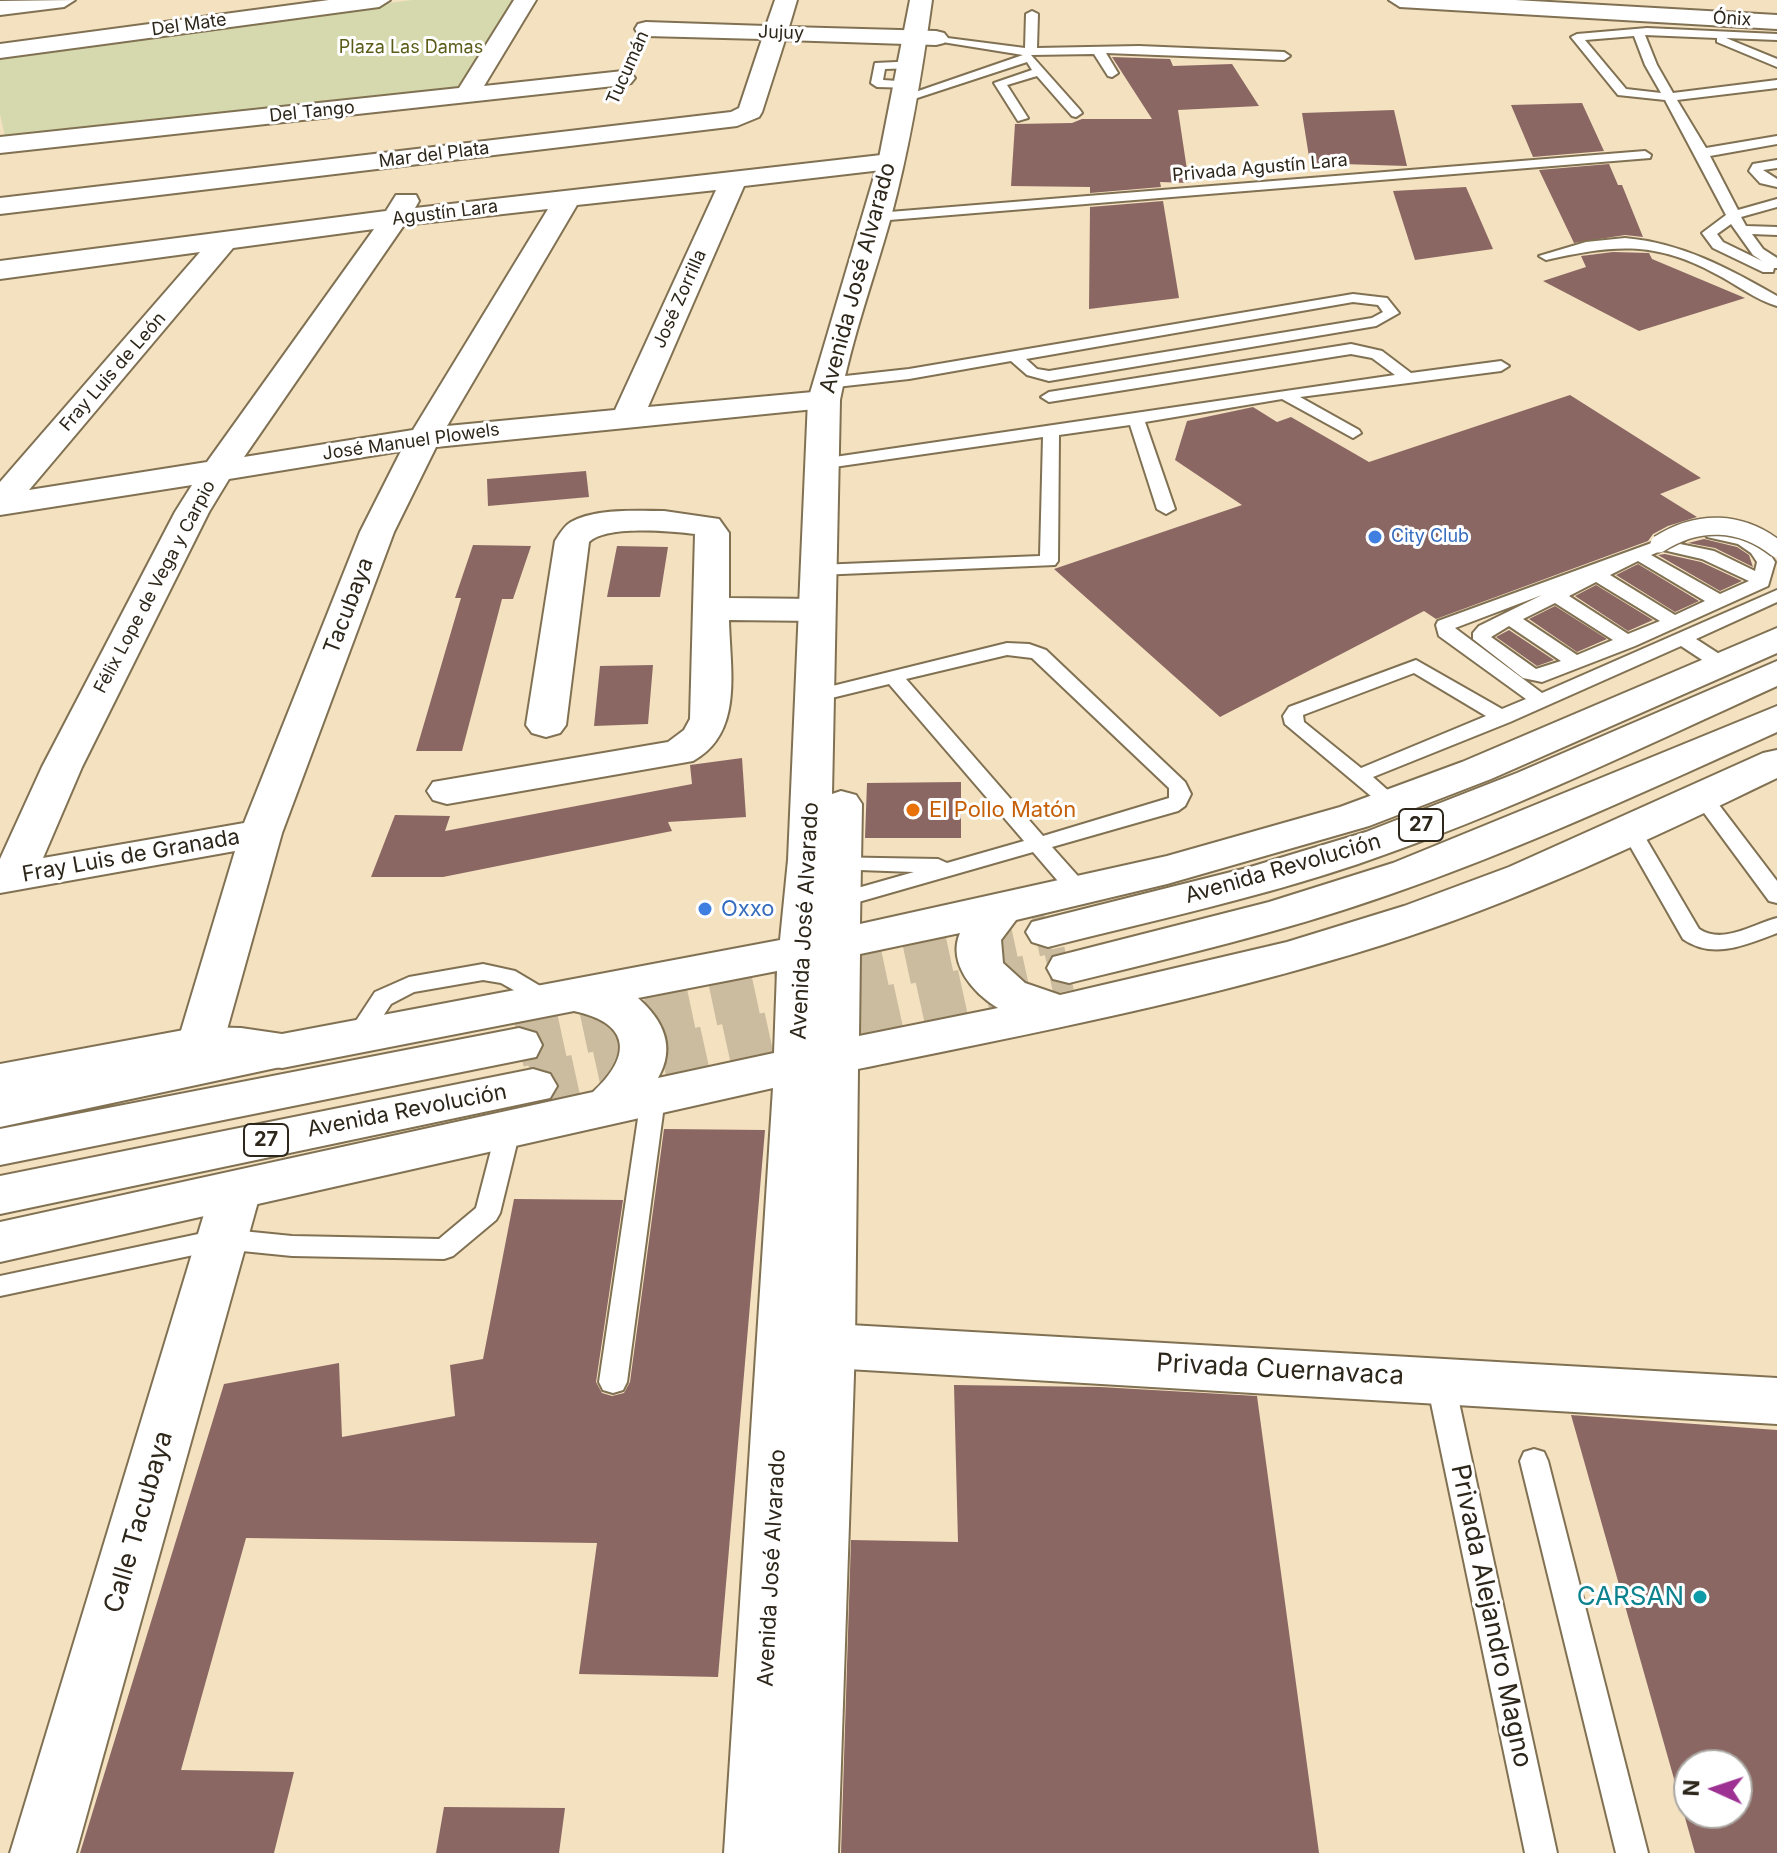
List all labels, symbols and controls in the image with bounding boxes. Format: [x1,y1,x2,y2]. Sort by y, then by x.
street label: Ónix [1712,7,1752,31]
street label: Del Mate [150,9,228,41]
street label: Jujuy [758,21,804,45]
street label: Tucumán [602,28,654,108]
park label: Plaza Las Damas [339,37,483,59]
street label: Del Tango [268,97,356,127]
street label: Mar del Plata [378,138,490,172]
street label: Privada Agustín Lara [1171,150,1349,186]
street label: Avenida José Alvarado [814,160,902,396]
street label: Agustín Lara [391,196,499,230]
street label: José Zorrilla [649,246,711,352]
street label: Fray Luis de León [56,308,170,436]
street label: José Manuel Plowels [321,419,501,465]
street label: Félix Lope de Vega y Carpio [90,477,220,697]
place label: City Club [1391,526,1469,548]
marker: City Club [1366,528,1384,546]
street label: Tacubaya [319,554,379,658]
place label: El Pollo Matón [929,797,1076,823]
marker: El Pollo Matón [904,801,922,819]
street label: Avenida José Alvarado [786,802,824,1040]
road number: 27 [1399,809,1443,841]
street label: Fray Luis de Granada [20,824,242,888]
street label: Avenida Revolución [1182,828,1384,910]
place label: Oxxo [721,896,775,922]
marker: Oxxo [696,900,714,918]
street label: Avenida Revolución [305,1079,509,1143]
road number: 27 [244,1124,288,1156]
street label: Privada Cuernavaca [1155,1348,1405,1392]
street label: Calle Tacubaya [98,1427,180,1617]
street label: Avenida José Alvarado [753,1449,791,1687]
street label: Privada Alejandro Magno [1444,1462,1538,1770]
place label: CARSAN [1577,1581,1684,1613]
marker: CARSAN [1691,1588,1709,1606]
north arrow [1673,1749,1753,1829]
text: N [1678,1779,1704,1797]

